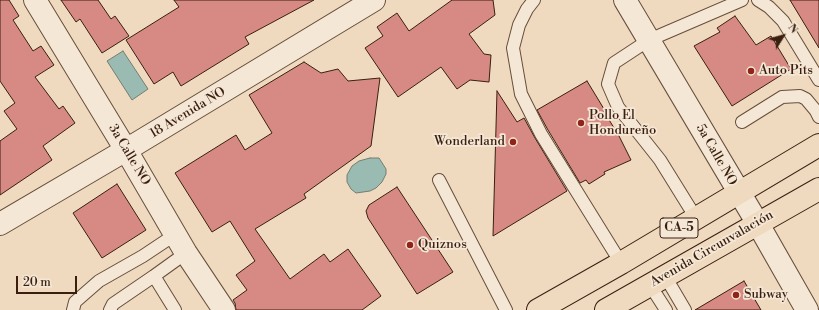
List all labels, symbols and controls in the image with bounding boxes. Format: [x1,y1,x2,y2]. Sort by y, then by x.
north arrow [763,16,803,56]
text: N [784,21,801,36]
place label: Auto Pits [759,63,813,79]
marker: Auto Pits [746,66,756,76]
street label: 18 Avenida NO [147,84,229,142]
place label: Pollo El Hondureño [589,108,656,139]
marker: Pollo El Hondureño [576,118,586,128]
street label: 5a Calle NO [692,121,740,189]
street label: 3a Calle NO [105,122,153,188]
place label: Wonderland [434,134,505,150]
marker: Wonderland [508,137,518,147]
street label: Avenida Circunvalación [648,207,776,291]
road number: CA-5 [660,218,698,238]
place label: Quiznos [418,237,467,253]
marker: Quiznos [405,240,415,250]
scale bar [18,268,79,294]
text: 20 m [23,275,51,290]
place label: Subway [744,287,788,303]
marker: Subway [731,290,741,300]

